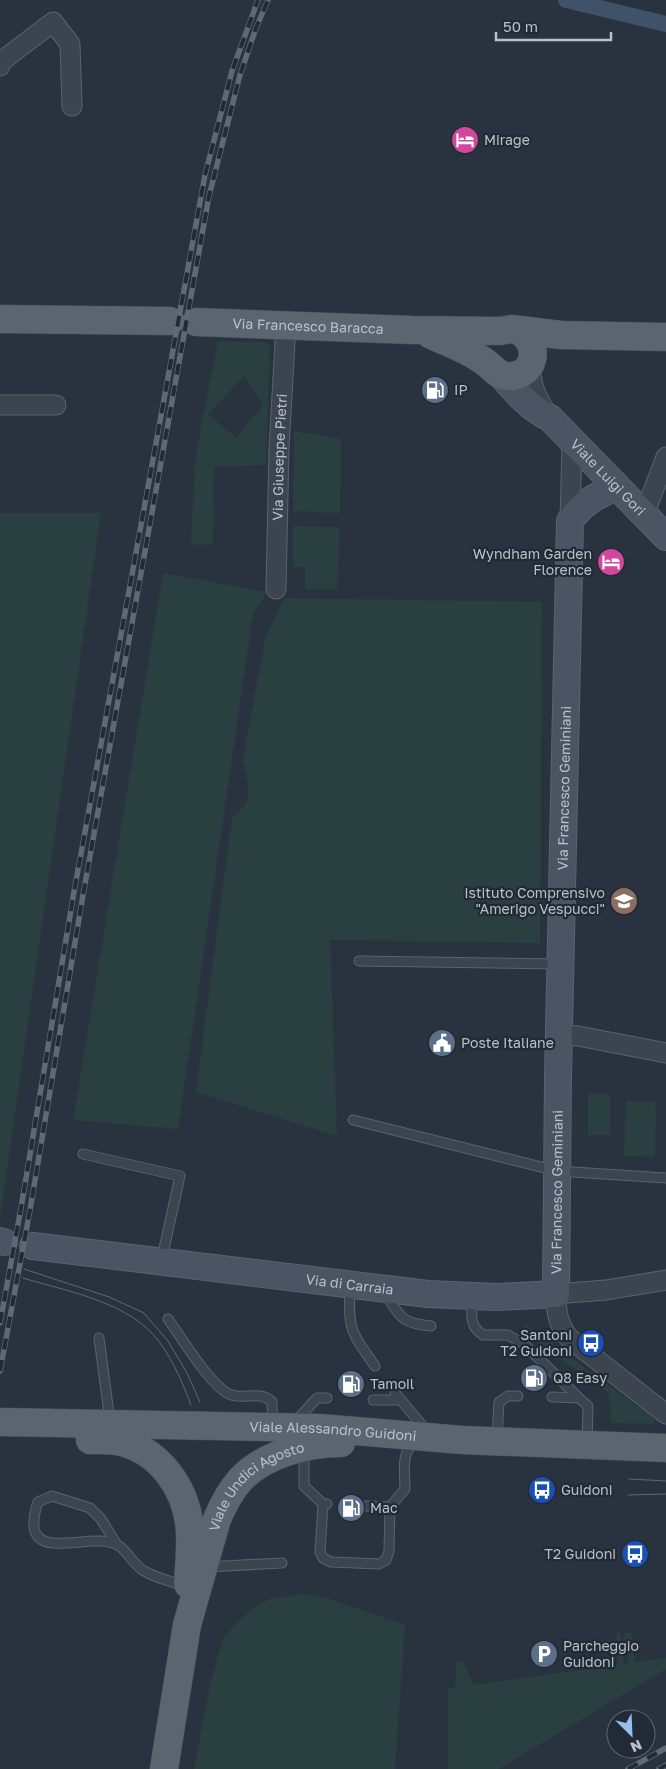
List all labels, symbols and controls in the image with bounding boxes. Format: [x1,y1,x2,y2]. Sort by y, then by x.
scale bar [496,10,611,42]
text: 50 m [503,17,538,35]
hotel icon: Mirage [450,125,480,155]
place label: Mirage [484,131,530,148]
street label: Via Francesco Baracca [232,314,384,337]
fuel station icon: IP [420,375,450,405]
place label: IP [454,381,468,398]
street label: Via Giuseppe Pietri [268,393,290,521]
street label: Viale Luigi Gori [567,435,649,519]
place label: Wyndham Garden Florence [473,545,592,578]
hotel icon: Wyndham Garden Florence [596,547,626,577]
street label: Via Francesco Geminiani [553,706,574,870]
place label: Istituto Comprensivo "Amerigo Vespucci" [464,884,605,917]
school or university icon: Istituto Comprensivo "Amerigo Vespucci" [609,886,639,916]
public building icon: Poste Italiane [427,1028,457,1058]
place label: Poste Italiane [461,1034,554,1051]
street label: Via Francesco Geminiani [547,1110,566,1274]
street label: Via di Carraia [305,1270,395,1298]
place label: Santoni T2 Guidoni [500,1326,572,1359]
bus stop icon: Santoni T2 Guidoni [576,1328,606,1358]
fuel station icon: Q8 Easy [519,1363,549,1393]
fuel station icon: Tamoil [336,1369,366,1399]
place label: Q8 Easy [553,1369,607,1386]
place label: Tamoil [370,1375,414,1392]
street label: Viale Alessandro Guidoni [249,1418,417,1444]
street label: Viale Undici Agosto [205,1438,306,1533]
bus stop icon: Guidoni [527,1475,557,1505]
place label: Guidoni [561,1481,612,1498]
fuel station icon: Mac [336,1493,366,1523]
place label: Mac [370,1499,398,1516]
bus stop icon: T2 Guidoni [620,1539,650,1569]
place label: T2 Guidoni [544,1545,616,1562]
place label: Parcheggio Guidoni [563,1637,639,1670]
parking icon: Parcheggio Guidoni [529,1639,559,1669]
north arrow [606,1709,656,1759]
text: N [628,1736,645,1756]

